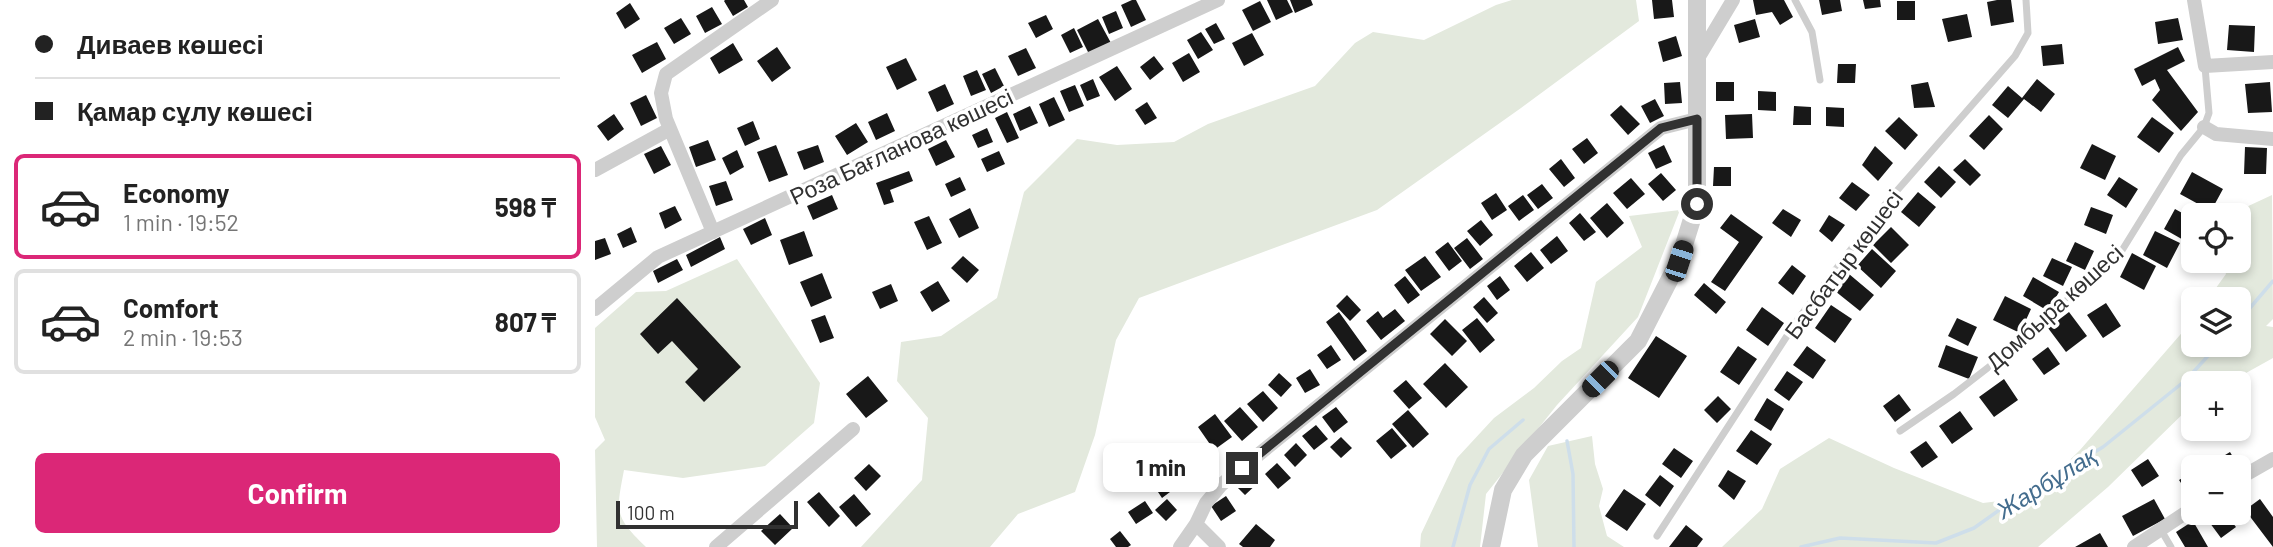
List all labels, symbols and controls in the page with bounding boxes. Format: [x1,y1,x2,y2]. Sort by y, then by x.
text: Диваев көшесі [77,28,264,59]
street label: Роза Бағланова көшесі [785,82,1017,210]
text: Қамар сұлу көшесі [77,95,313,126]
icon: car [39,175,102,238]
text: Economy [123,177,229,208]
street label: Басбатыр көшесі [1778,184,1908,344]
route start [1681,188,1713,220]
text: 598 ₸ [495,191,556,222]
map controls [2181,203,2251,525]
button: locate [2181,203,2251,273]
text: 1 min · 19:52 [123,208,239,236]
car [1663,238,1696,284]
street label: Домбыра көшесі [1980,238,2128,376]
button: layers [2181,287,2251,357]
icon: car [39,290,102,353]
text: Comfort [123,292,219,323]
text: 807 ₸ [495,306,556,337]
text: 2 min · 19:53 [123,323,243,351]
car [1578,357,1623,401]
button: + [2181,371,2251,441]
water label: Жарбұлақ [1990,439,2103,525]
callout: 1 min [1102,444,1217,492]
route end [1226,452,1258,484]
button: Confirm [35,453,560,533]
text: 1 min [1136,453,1186,481]
button: − [2181,455,2251,525]
scale bar [616,498,798,530]
text: 100 m [627,501,675,524]

